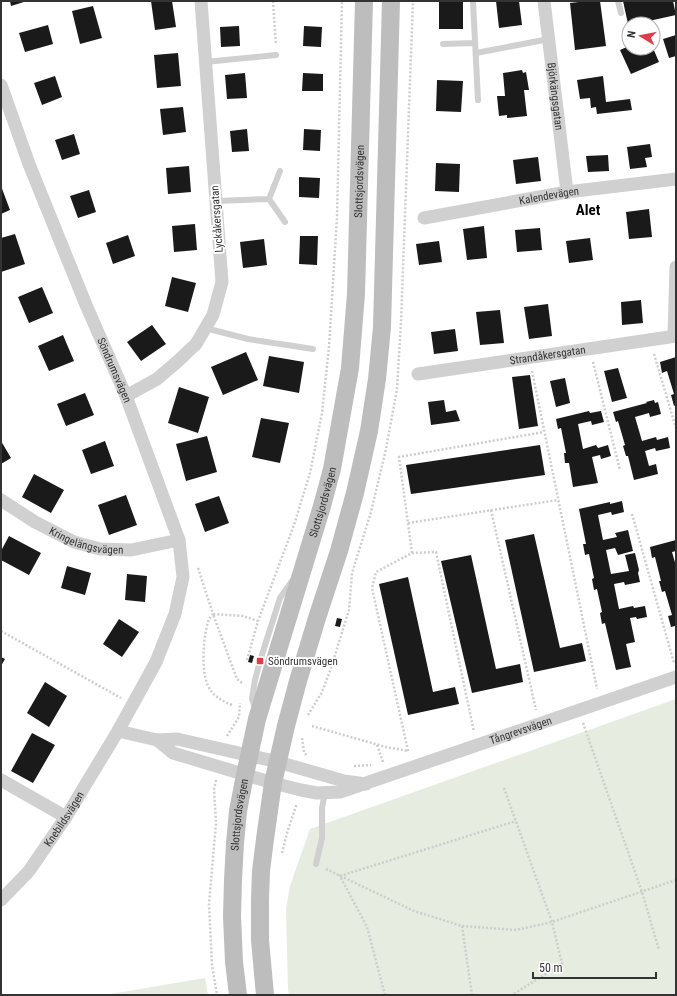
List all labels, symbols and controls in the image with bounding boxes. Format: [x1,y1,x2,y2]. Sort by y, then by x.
north arrow [621,16,661,56]
text: N [625,30,639,39]
street label: Björkängsgatan [545,62,566,131]
street label: Slottsjordsvägen [352,145,367,218]
street label: Kalendevägen [518,184,580,207]
street label: Lyckåkersgatan [208,185,226,253]
district label: Alet [576,201,601,219]
street label: Söndrumsvägen [95,335,134,404]
street label: Strandåkersgatan [509,343,586,367]
street label: Slottsjordsvägen [306,465,339,539]
street label: Kringelängsvägen [47,524,124,556]
place label: Söndrumsvägen [268,655,338,668]
marker: Söndrumsvägen [255,656,265,666]
street label: Tångrevsvägen [488,714,553,747]
street label: Slottsjordsvägen [228,777,251,851]
street label: Knebildsvägen [41,789,86,849]
scale bar [533,954,656,980]
text: 50 m [539,961,563,975]

